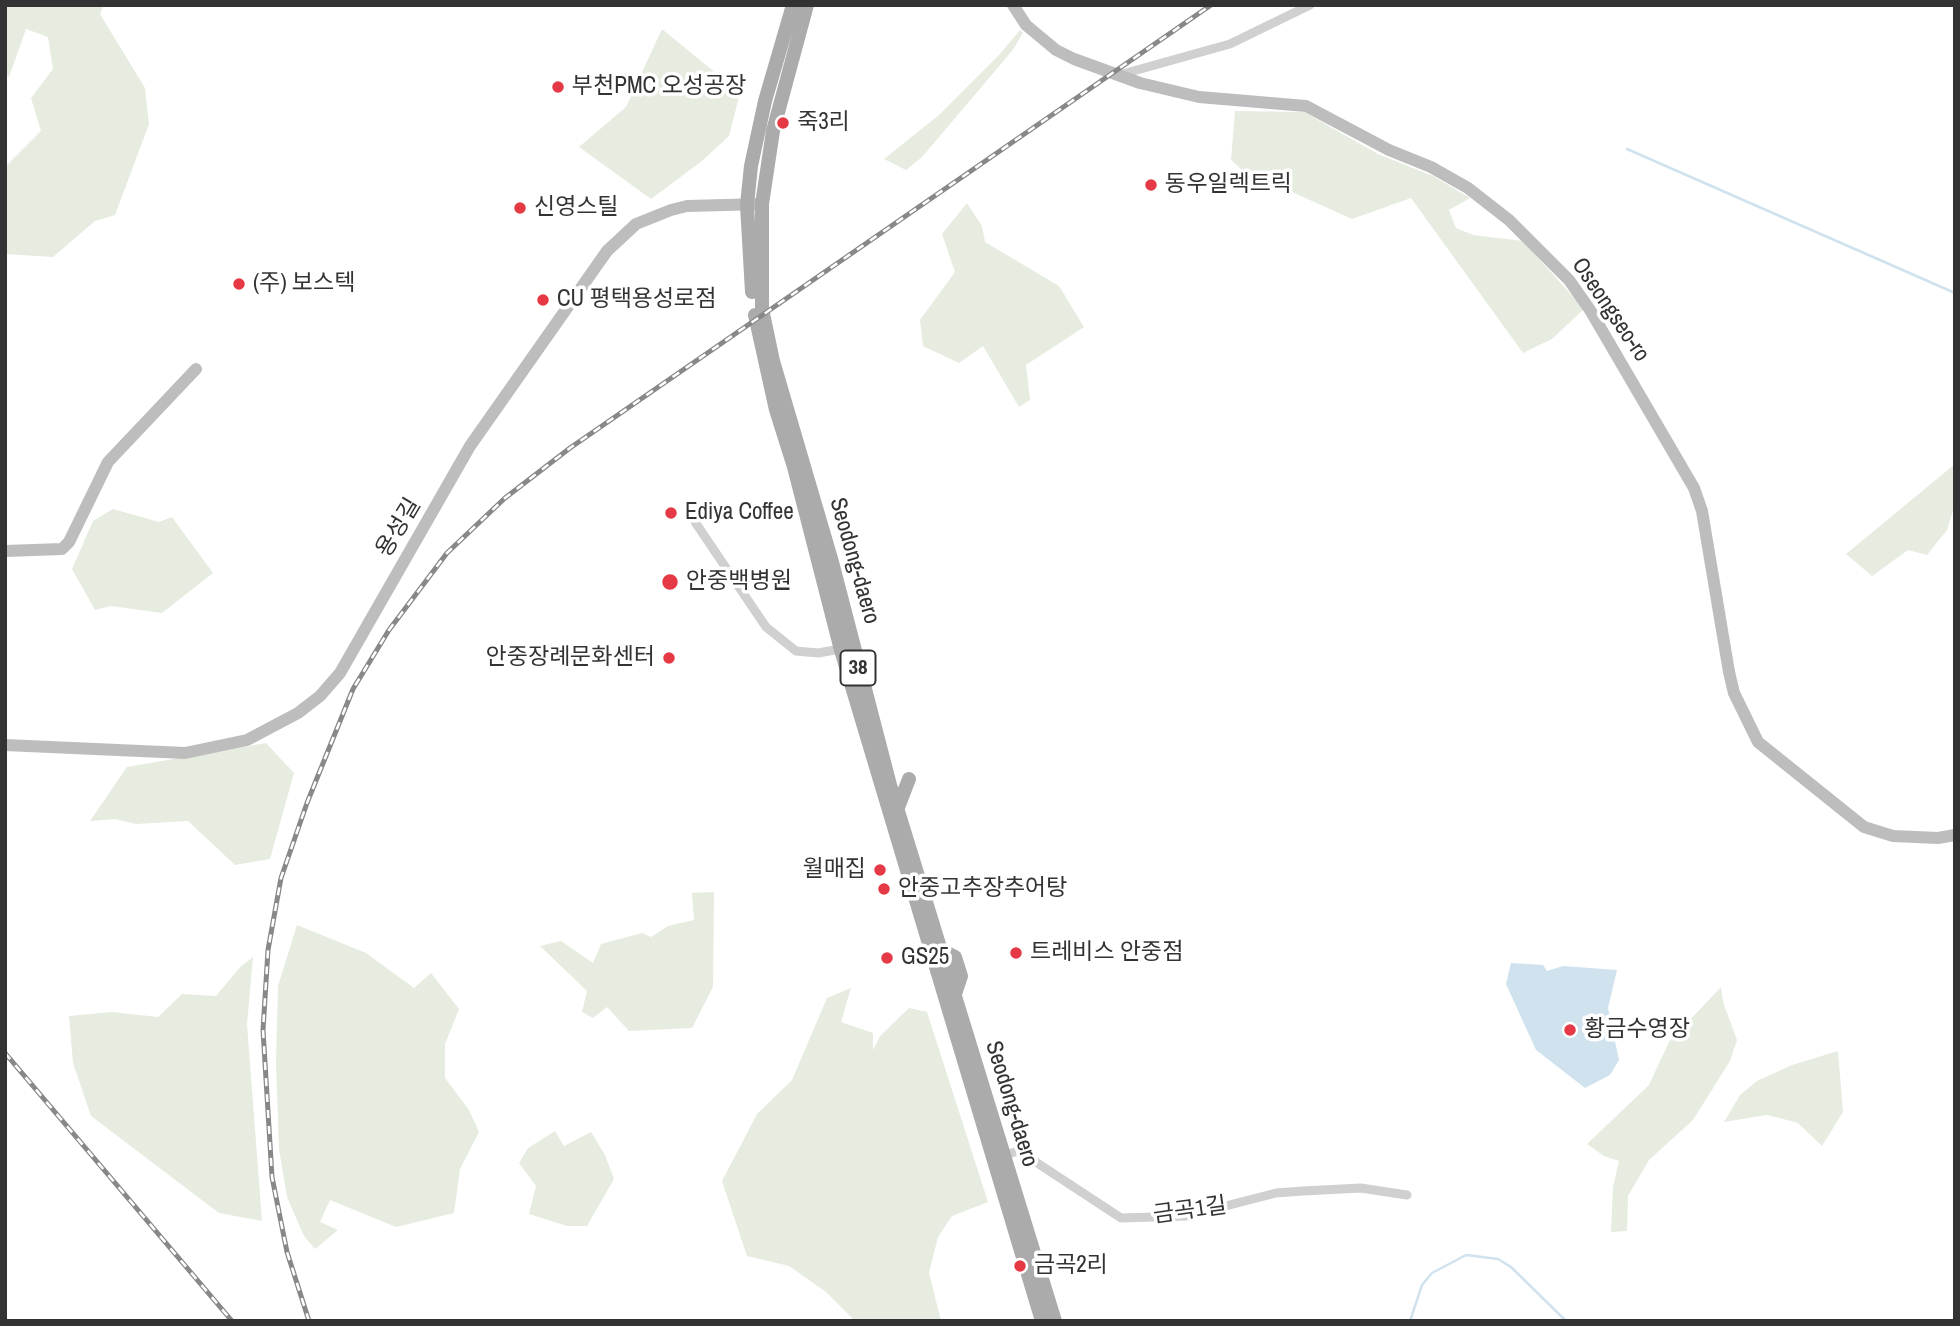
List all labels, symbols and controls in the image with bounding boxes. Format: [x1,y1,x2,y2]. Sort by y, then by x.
place label: 부천PMC 오성공장 [572,73,746,101]
marker: 부천PMC 오성공장 [550,79,566,95]
place label: 죽3리 [797,109,850,137]
marker: 죽3리 [775,115,791,131]
place label: 동우일렉트릭 [1165,171,1292,199]
marker: 동우일렉트릭 [1143,177,1159,193]
place label: 신영스틸 [534,194,619,222]
marker: 신영스틸 [512,200,528,216]
street label: Oseongseo-ro [1565,253,1655,367]
place label: (주) 보스텍 [253,270,355,298]
marker: (주) 보스텍 [231,276,247,292]
place label: CU 평택용성로점 [557,286,716,314]
marker: CU 평택용성로점 [535,292,551,308]
street label: 용성길 [371,494,427,562]
street label: Seodong-daero [823,495,885,627]
place label: Ediya Coffee [685,499,794,527]
marker: Ediya Coffee [663,505,679,521]
place label: 안중백병원 [686,568,792,596]
marker: 안중백병원 [660,572,680,592]
place label: 안중장례문화센터 [486,644,655,672]
marker: 안중장례문화센터 [661,650,677,666]
road number: 38 [840,650,876,686]
place label: 월매집 [803,856,866,884]
marker: 월매집 [872,862,888,878]
place label: 안중고추장추어탕 [898,875,1067,903]
marker: 안중고추장추어탕 [876,881,892,897]
place label: 트레비스 안중점 [1030,939,1183,967]
place label: GS25 [901,944,949,972]
marker: 트레비스 안중점 [1008,945,1024,961]
marker: GS25 [879,950,895,966]
place label: 황금수영장 [1584,1016,1690,1044]
marker: 황금수영장 [1562,1022,1578,1038]
street label: Seodong-daero [979,1038,1043,1170]
street label: 금곡1길 [1151,1192,1229,1230]
place label: 금곡2리 [1034,1252,1108,1280]
marker: 금곡2리 [1012,1258,1028,1274]

